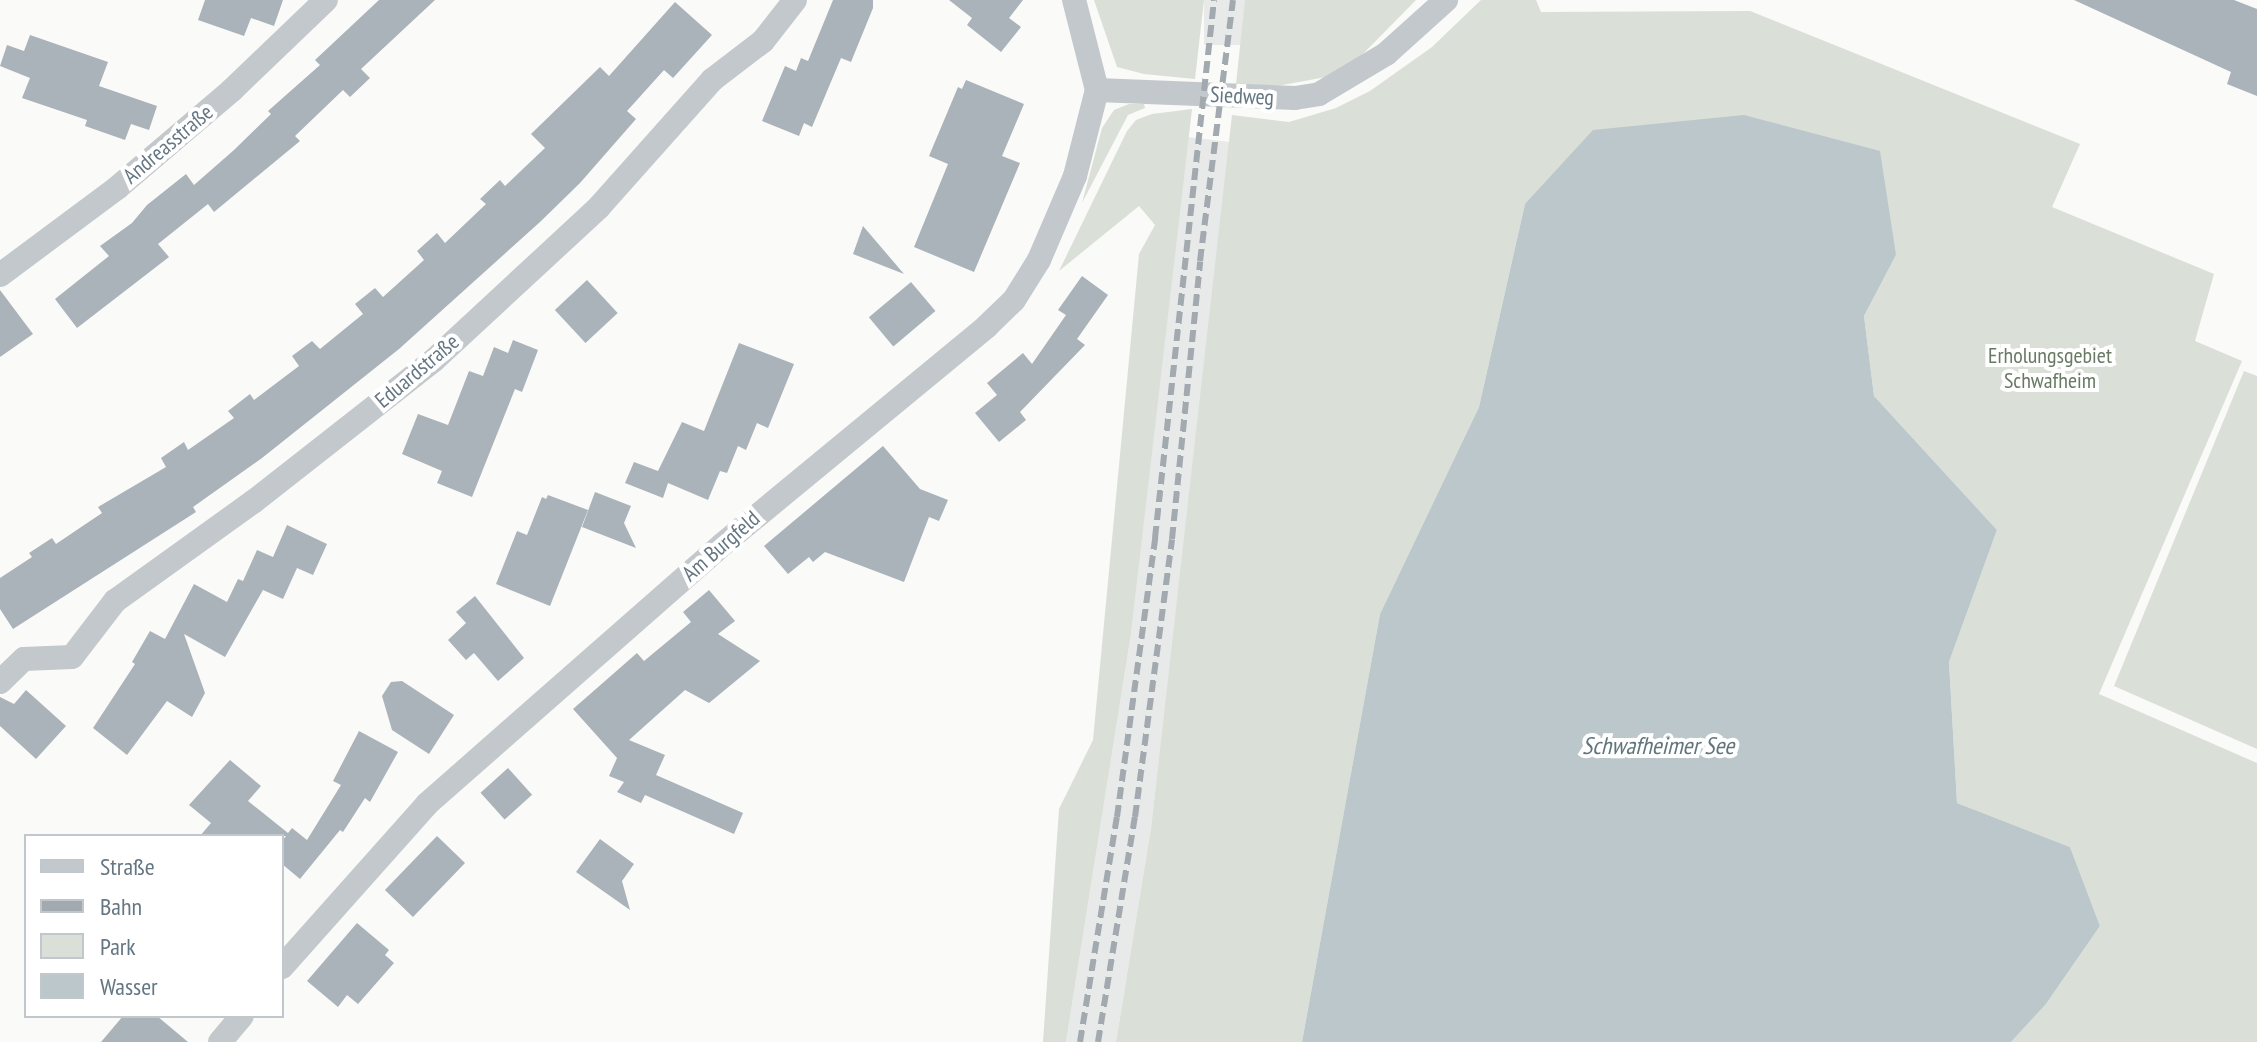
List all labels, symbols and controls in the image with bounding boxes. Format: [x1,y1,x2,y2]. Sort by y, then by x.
street label: Siedweg [1209,81,1275,111]
street label: Andreasstraße [118,99,218,189]
street label: Eduardstraße [370,328,464,414]
park label: Erholungsgebiet Schwafheim [1988,342,2112,394]
street label: Am Burgfeld [677,505,765,587]
water label: Schwafheimer See [1582,732,1734,760]
legend [24,834,284,1018]
text: Straße [100,851,155,882]
text: Bahn [100,891,142,922]
text: Park [100,931,136,962]
text: Wasser [100,971,158,1002]

